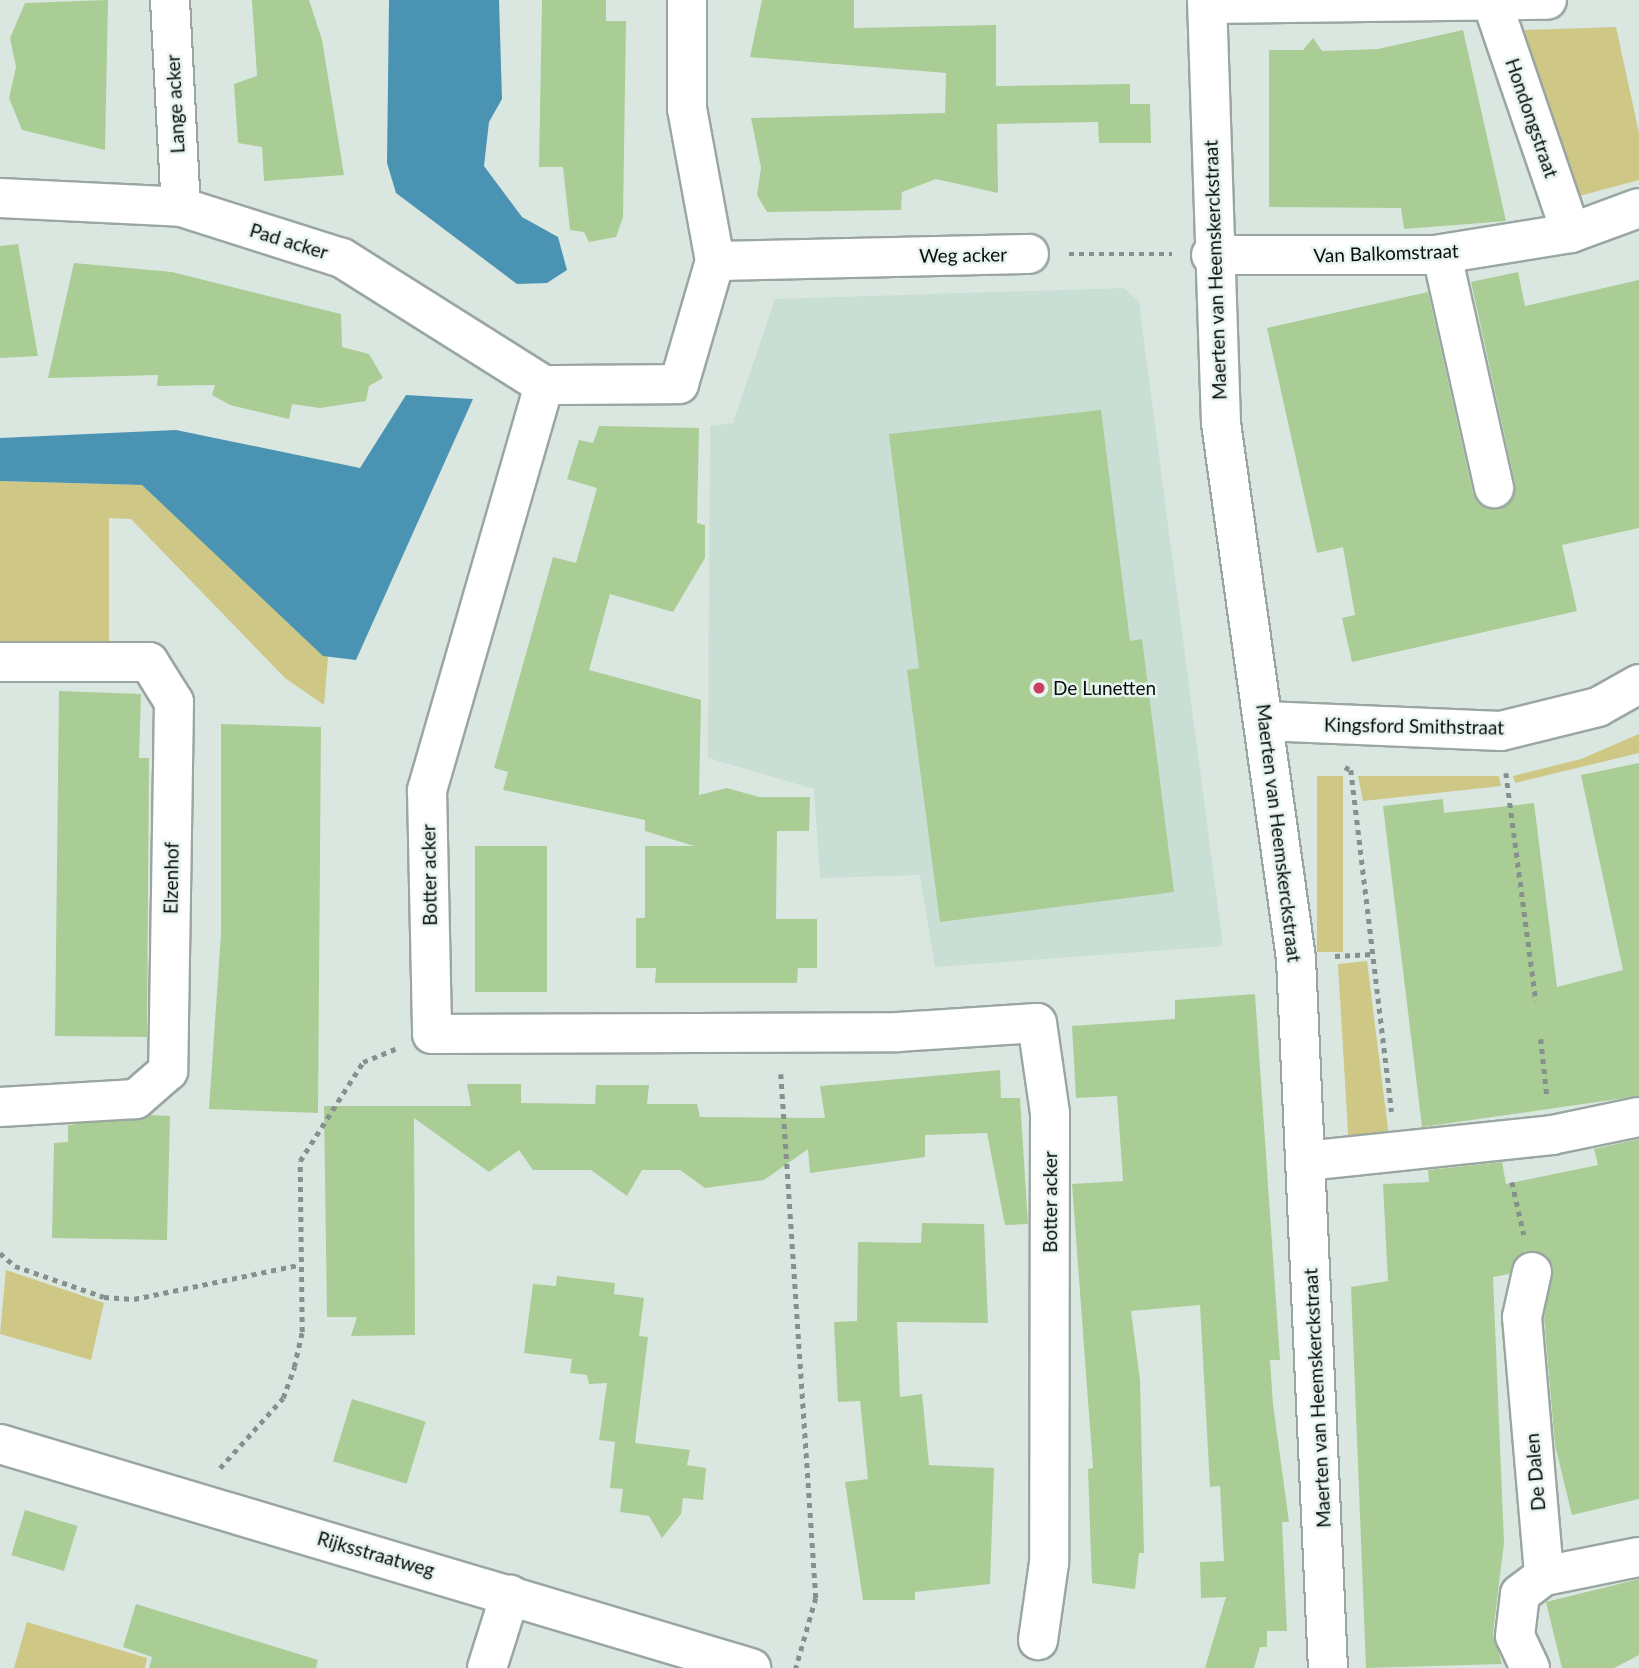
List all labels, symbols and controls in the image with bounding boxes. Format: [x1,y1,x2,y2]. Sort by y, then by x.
street label: Lange acker [161,54,189,154]
street label: Hondongstraat [1501,55,1563,181]
street label: Maerten van Heemskerckstraat [1199,139,1231,401]
street label: Pad acker [247,218,331,264]
street label: Van Balkomstraat [1313,239,1459,267]
street label: Weg acker [919,243,1007,267]
place label: De Lunetten [1053,677,1156,699]
marker: De Lunetten [1031,680,1047,696]
street label: Maerten van Heemskerckstraat [1252,702,1306,964]
street label: Kingsford Smithstraat [1324,713,1504,739]
street label: Botter acker [417,824,441,926]
street label: Elzenhof [159,842,183,914]
street label: Botter acker [1039,1151,1061,1253]
street label: Maerten van Heemskerckstraat [1299,1267,1335,1529]
street label: De Dalen [1520,1432,1550,1512]
street label: Rijksstraatweg [315,1526,437,1582]

